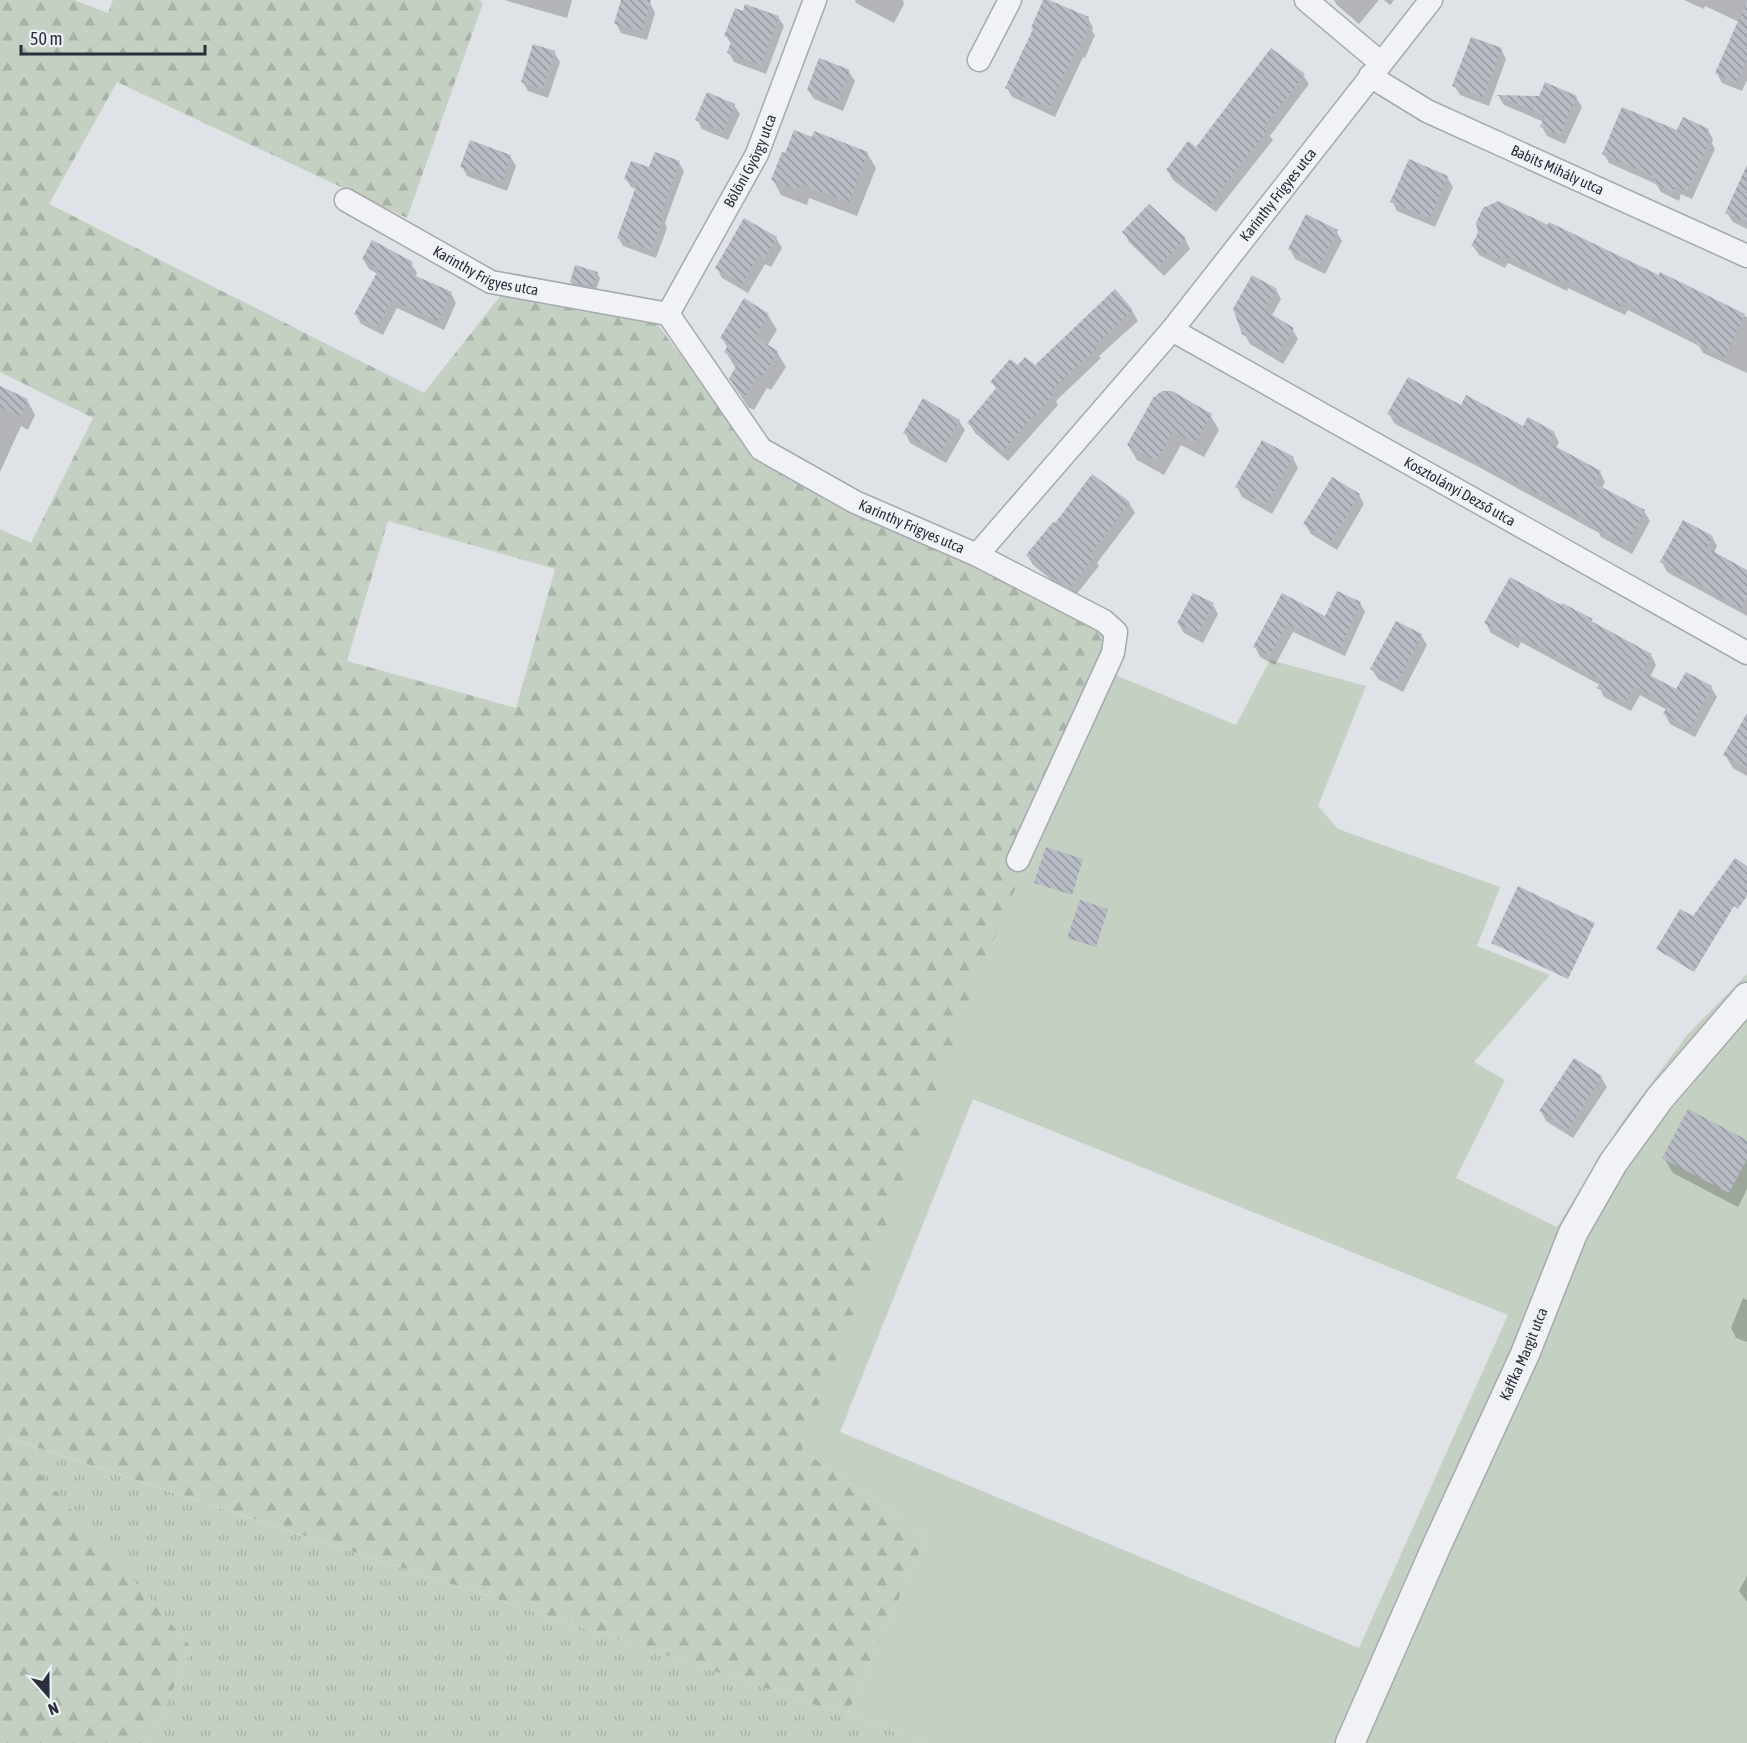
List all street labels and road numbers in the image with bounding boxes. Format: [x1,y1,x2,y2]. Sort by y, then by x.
street label: Bölöni György utca [720,112,779,210]
street label: Babits Mihály utca [1508,141,1607,198]
street label: Karinthy Frigyes utca [1236,145,1319,244]
street label: Karinthy Frigyes utca [430,242,540,298]
street label: Kosztolányi Dezső utca [1401,453,1519,529]
street label: Karinthy Frigyes utca [856,496,967,557]
street label: Kaffka Margit utca [1496,1305,1551,1403]

